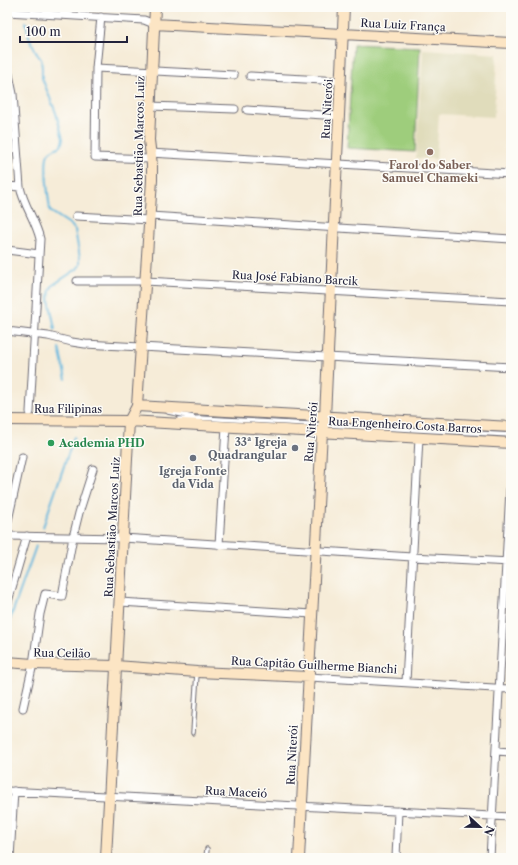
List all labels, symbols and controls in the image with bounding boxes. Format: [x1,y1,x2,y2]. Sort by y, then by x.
street label: Rua Luiz França [360,16,446,34]
scale bar [20,18,127,44]
text: 100 m [26,24,61,39]
street label: Rua Sebastião Marcos Luiz [131,75,147,216]
street label: Rua Niterói [318,78,336,140]
marker: Farol do Saber Samuel Chameki [425,147,435,157]
place label: Farol do Saber Samuel Chameki [382,158,478,185]
street label: Rua José Fabiano Barcik [232,268,359,288]
street label: Rua Niterói [301,401,321,463]
street label: Rua Filipinas [34,402,102,416]
street label: Rua Engenheiro Costa Barros [328,414,482,436]
place label: 33ª Igreja Quadrangular [208,435,288,462]
place label: Academia PHD [58,436,145,450]
marker: Academia PHD [46,438,56,448]
marker: 33ª Igreja Quadrangular [290,443,300,453]
marker: Igreja Fonte da Vida [188,453,198,463]
street label: Rua Sebastião Marcos Luiz [101,456,123,598]
place label: Igreja Fonte da Vida [159,464,227,491]
street label: Rua Ceilão [33,646,91,661]
street label: Rua Capitão Guilherme Bianchi [231,654,398,676]
street label: Rua Niterói [283,724,301,786]
street label: Rua Maceió [205,783,268,801]
north arrow [460,807,500,847]
text: N [481,824,498,838]

